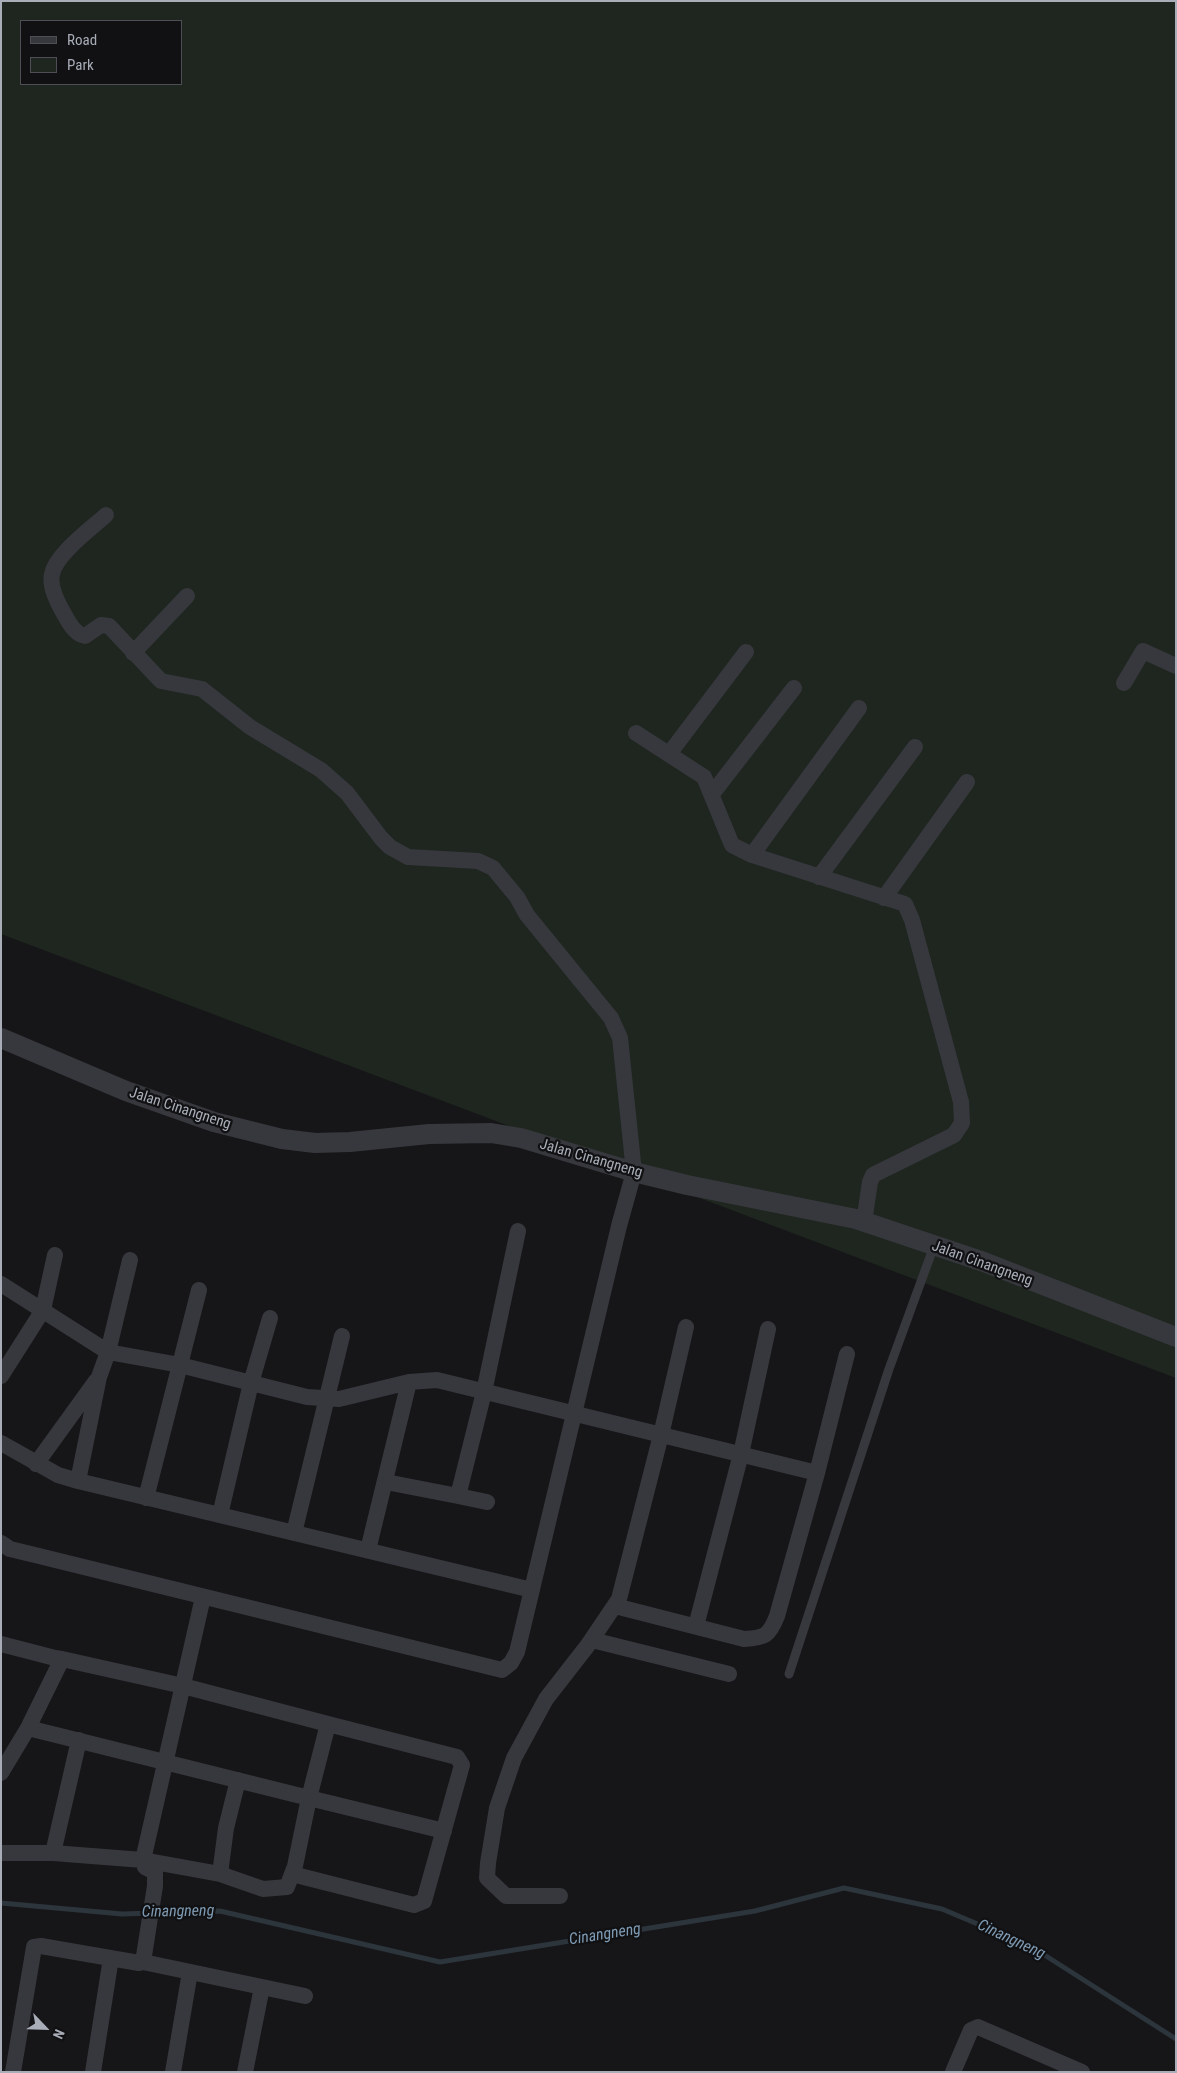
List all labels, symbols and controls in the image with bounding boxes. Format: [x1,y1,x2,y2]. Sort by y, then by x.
legend [20,20,182,85]
text: Road [67,31,97,49]
text: Park [67,56,94,74]
street label: Jalan Cinangneng [127,1084,233,1134]
street label: Jalan Cinangneng [538,1136,644,1182]
street label: Jalan Cinangneng [929,1237,1035,1291]
water label: Cinangneng [142,1902,214,1922]
water label: Cinangneng [974,1916,1048,1964]
water label: Cinangneng [568,1920,642,1950]
north arrow [20,2003,70,2053]
text: N [50,2027,68,2041]

